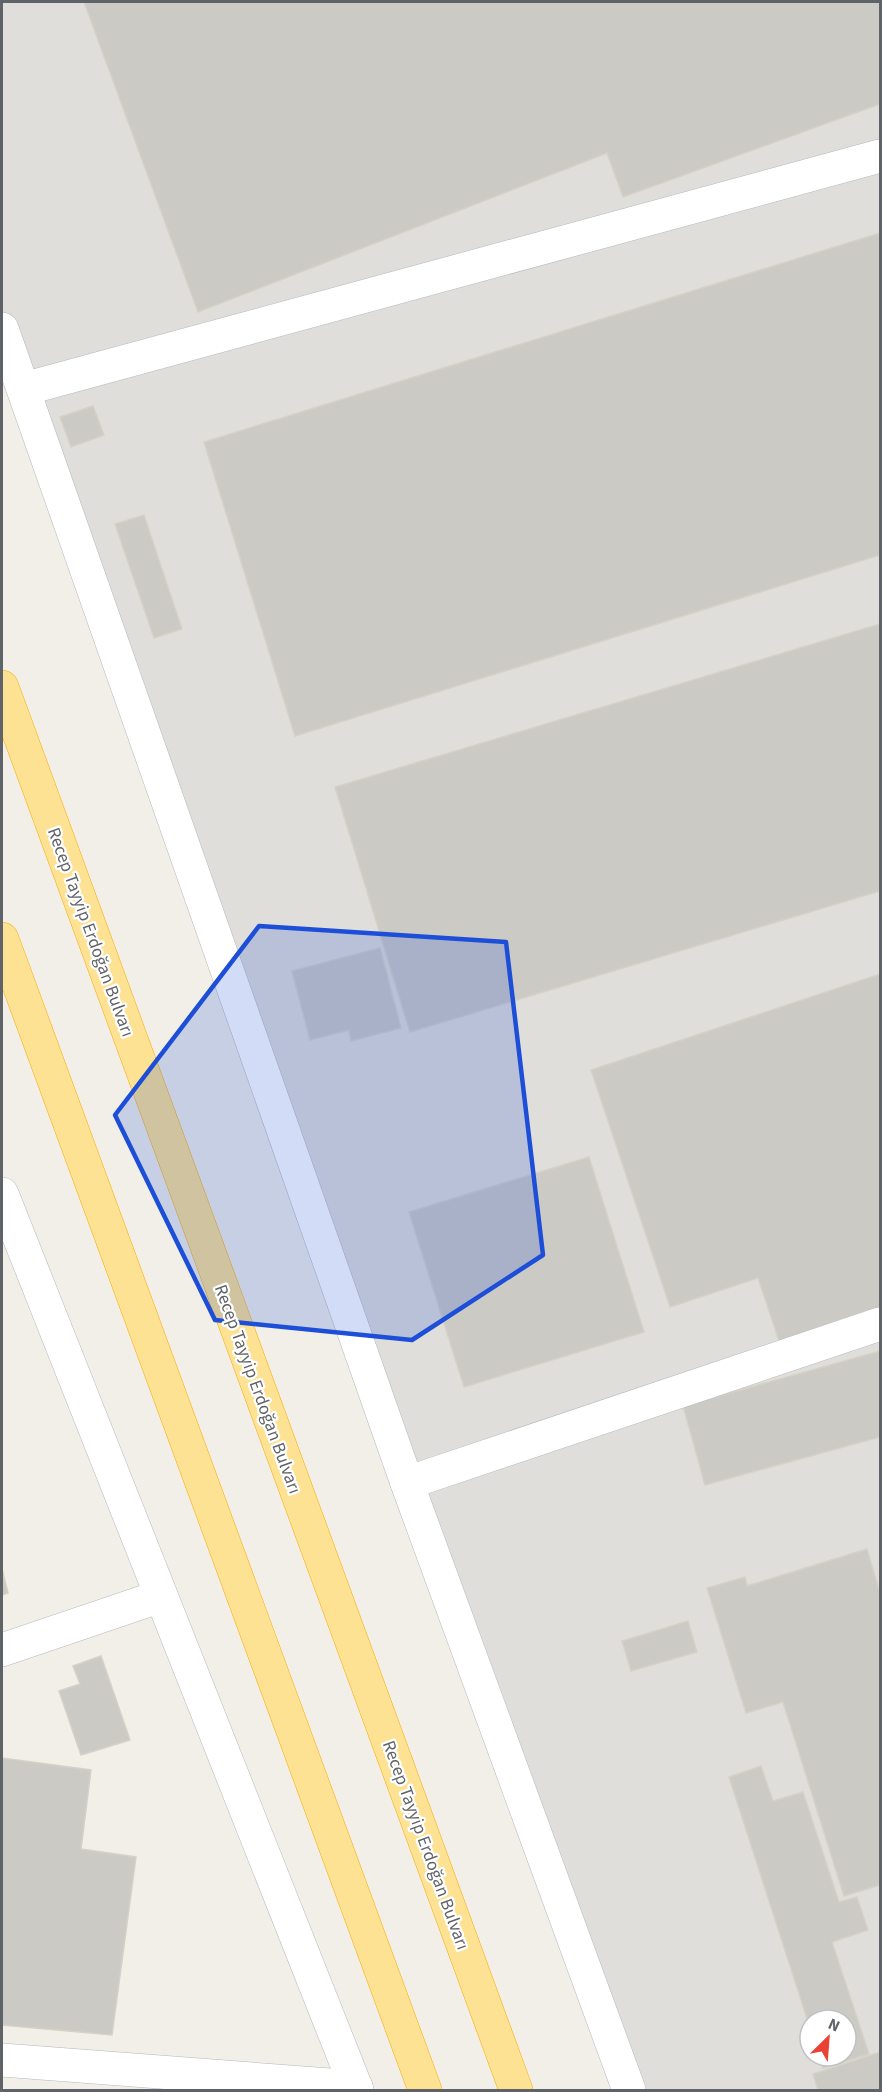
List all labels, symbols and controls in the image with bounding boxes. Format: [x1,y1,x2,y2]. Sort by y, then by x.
street label: Recep Tayyip Erdoğan Bulvarı [41,824,140,1040]
street label: Recep Tayyip Erdoğan Bulvarı [208,1281,307,1497]
street label: Recep Tayyip Erdoğan Bulvarı [376,1737,475,1953]
north arrow [798,2008,858,2068]
text: N [824,2013,843,2038]

